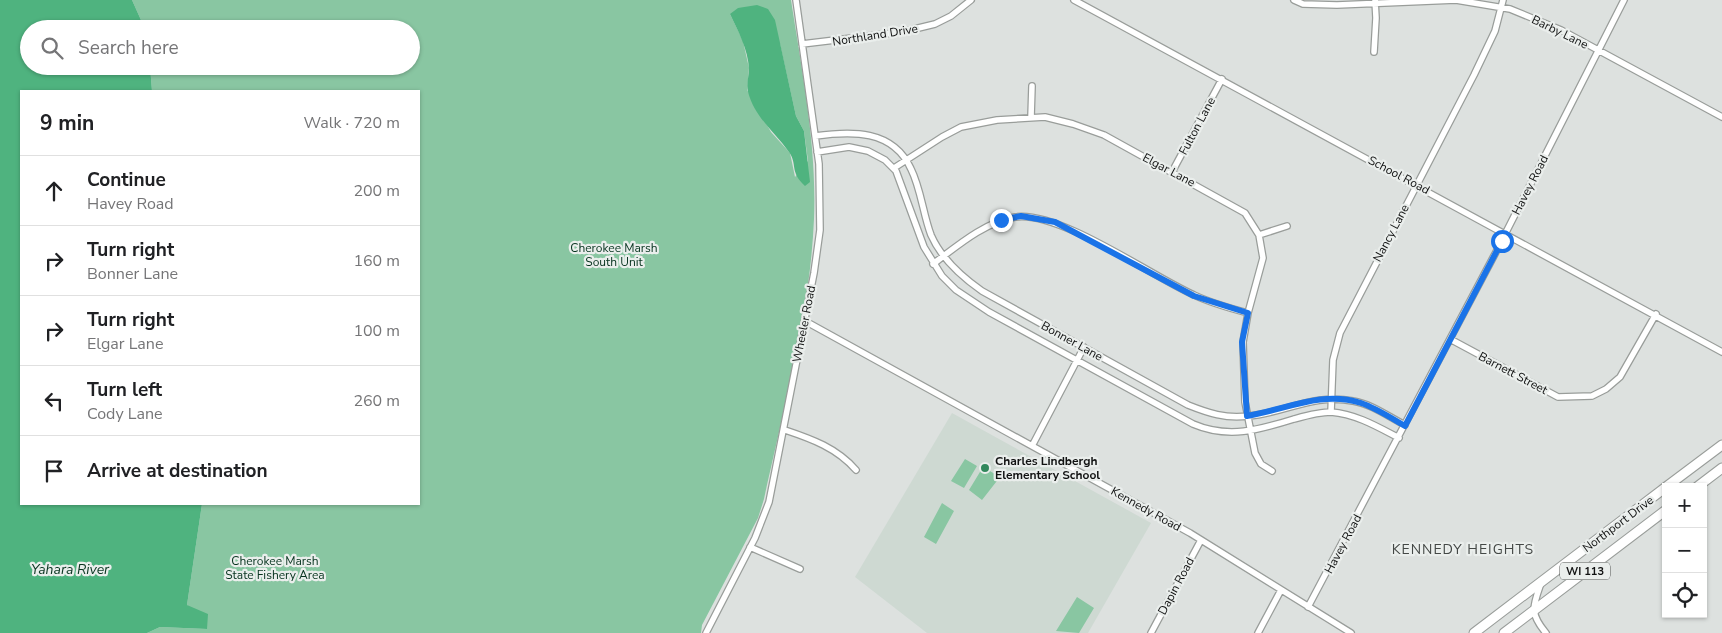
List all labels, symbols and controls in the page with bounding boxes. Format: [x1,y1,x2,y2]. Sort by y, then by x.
street label: Barby Lane [1529,11,1591,53]
search box [20,20,420,75]
street label: Northland Drive [831,20,919,50]
icon: search [38,34,66,62]
text: Search here [78,35,179,61]
street label: Fulton Lane [1175,94,1219,158]
text: 9 min [40,109,94,137]
text: Walk · 720 m [304,112,400,134]
street label: Elgar Lane [1140,149,1198,191]
street label: School Road [1365,152,1433,198]
street label: Havey Road [1508,152,1552,218]
text: Continue [87,167,166,193]
icon: ahead [40,177,68,205]
text: 200 m [353,180,400,202]
text: Havey Road [87,193,174,215]
street label: Nancy Lane [1369,201,1413,265]
route end [990,209,1013,232]
route start [1491,230,1514,253]
text: Turn right [87,237,174,263]
park label: Cherokee Marsh South Unit [570,240,658,270]
icon: right [40,247,68,275]
text: 160 m [353,250,400,272]
text: Bonner Lane [87,263,178,285]
street label: Wheeler Road [789,284,819,364]
text: Turn right [87,307,174,333]
icon: right [40,317,68,345]
street label: Bonner Lane [1038,317,1106,365]
text: 100 m [353,320,400,342]
text: Elgar Lane [87,333,163,355]
street label: Barnett Street [1476,348,1551,398]
text: Turn left [87,377,162,403]
icon: left [40,387,68,415]
text: 260 m [353,390,400,412]
text: Cody Lane [87,403,163,425]
place label: Charles Lindbergh Elementary School [995,453,1100,483]
icon: arrive [40,457,68,485]
text: Arrive at destination [87,458,268,484]
marker: Charles Lindbergh Elementary School [979,462,991,474]
street label: Kennedy Road [1108,483,1184,535]
map controls [1662,483,1707,618]
button: + [1662,483,1707,528]
street label: Northport Drive [1579,492,1657,556]
street label: Havey Road [1321,512,1365,576]
button: − [1662,528,1707,573]
district label: KENNEDY HEIGHTS [1392,540,1534,559]
park label: Cherokee Marsh State Fishery Area [225,553,325,583]
street label: Dapin Road [1154,554,1198,618]
water label: Yahara River [31,560,110,579]
road number: WI 113 [1560,562,1610,580]
button: locate [1662,573,1707,618]

